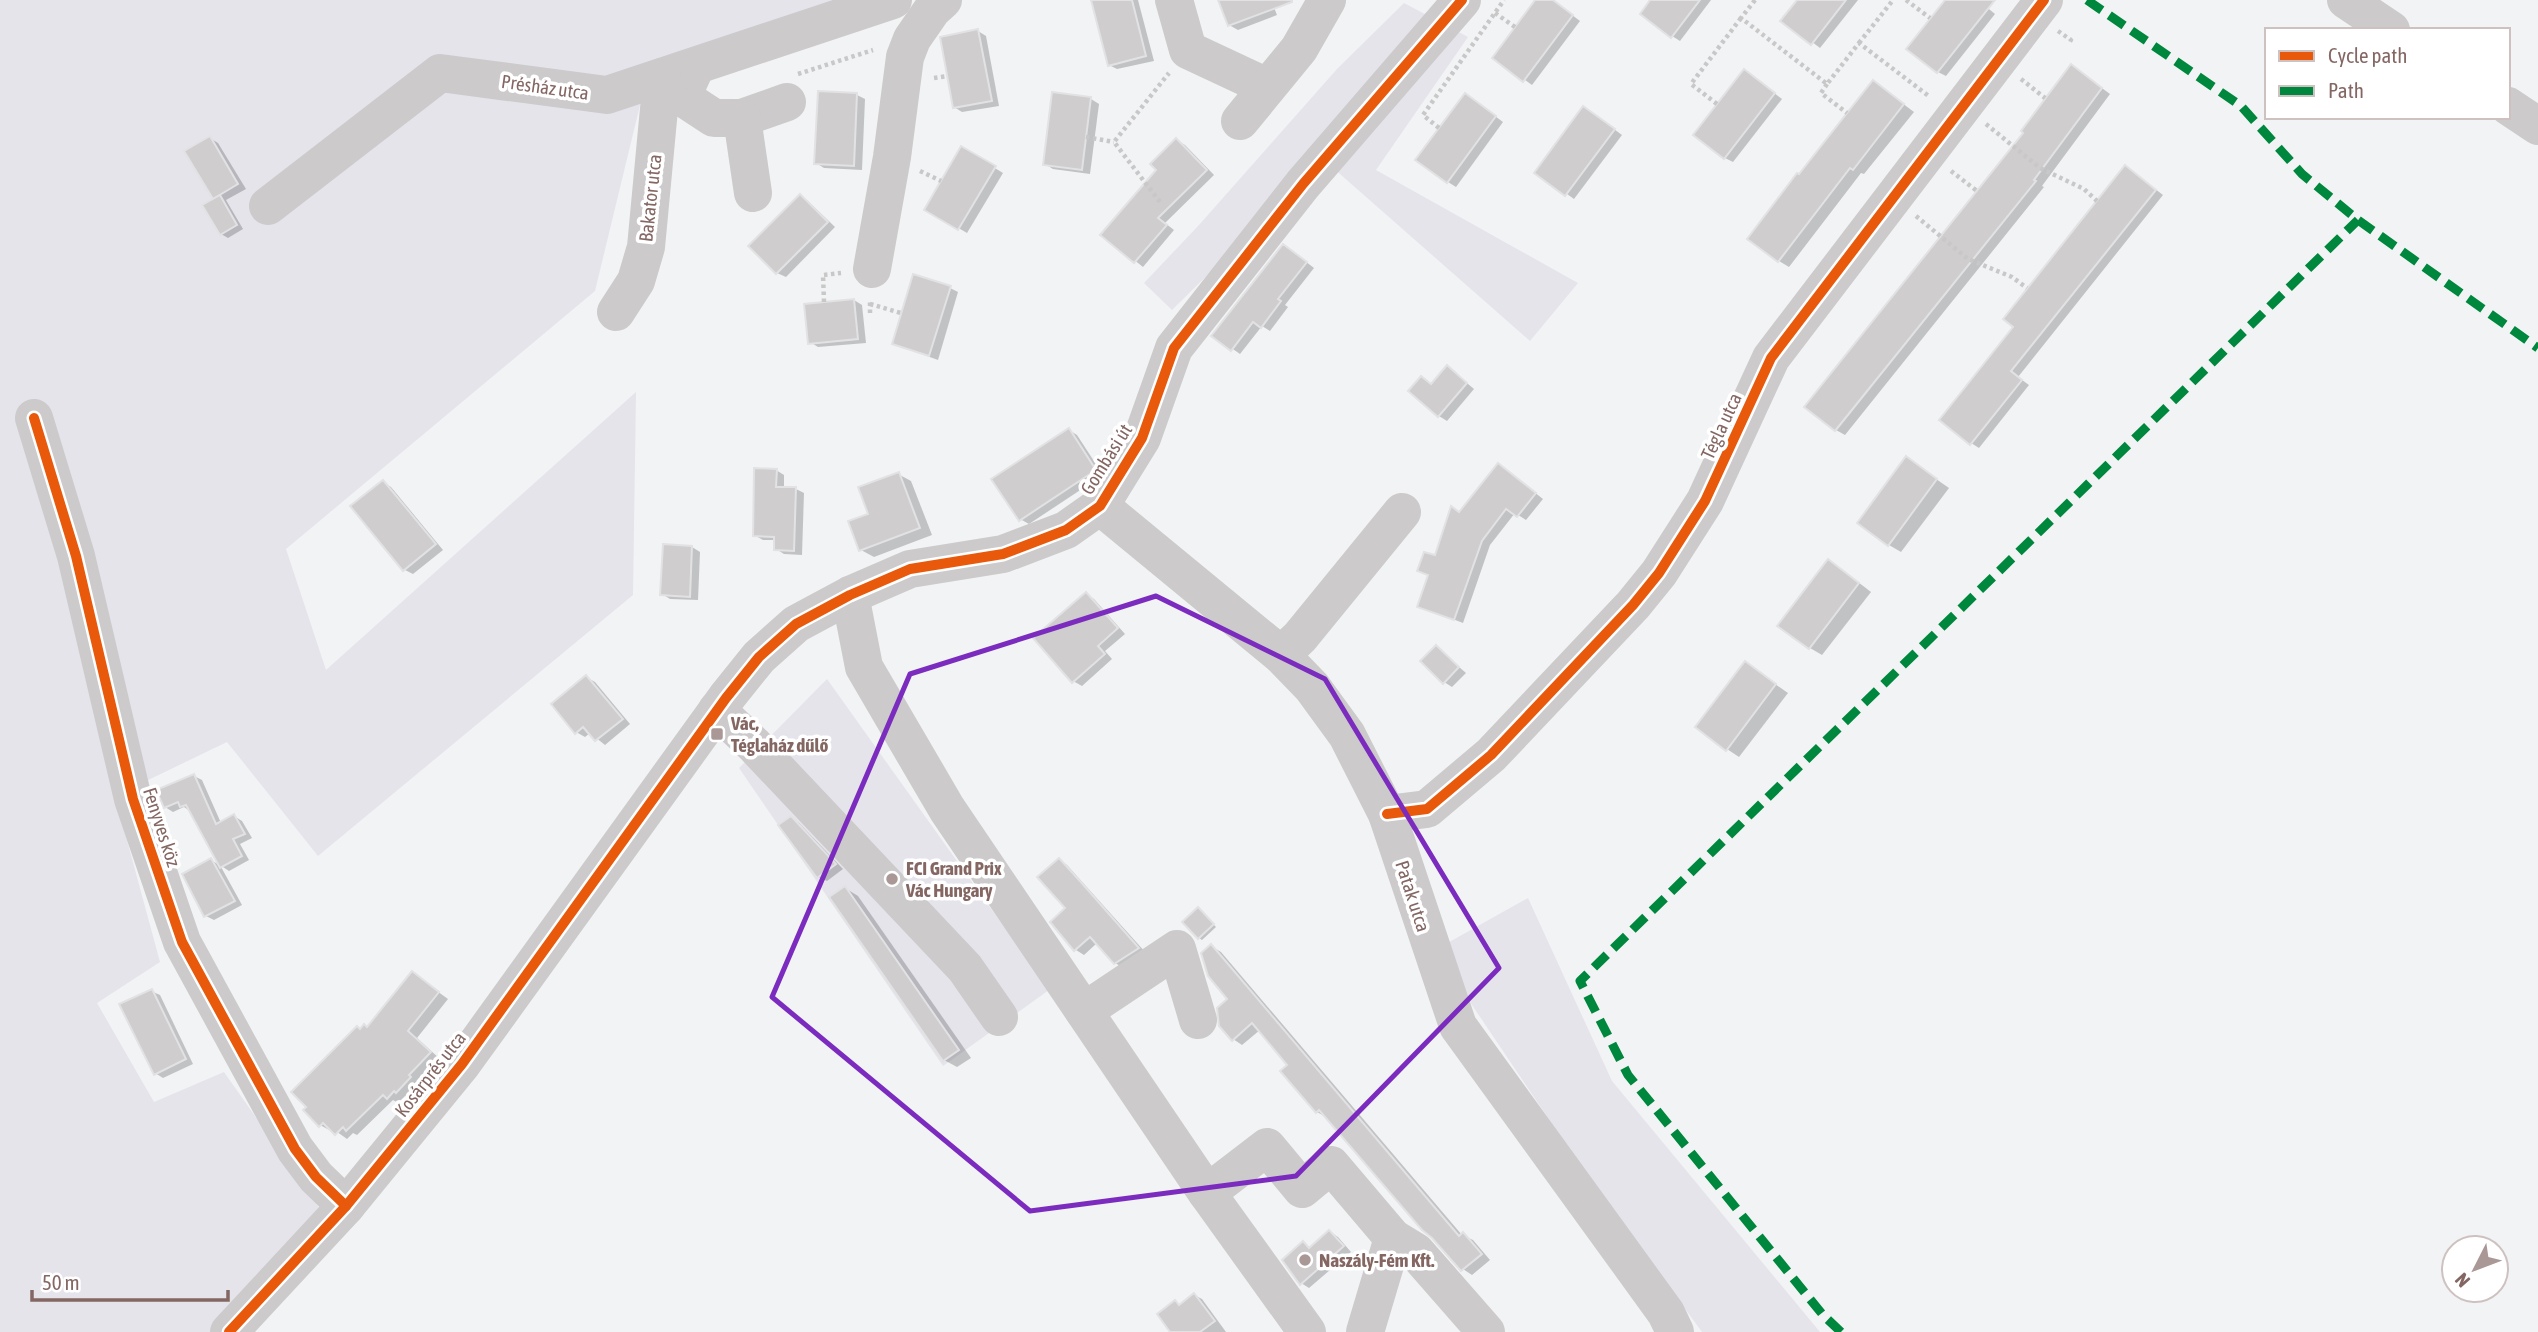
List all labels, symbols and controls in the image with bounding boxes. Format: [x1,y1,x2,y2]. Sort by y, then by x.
legend [2265,28,2510,119]
text: Cycle path [2328,43,2407,67]
street label: Présház utca [500,70,590,104]
text: Path [2328,78,2364,102]
street label: Bakator utca [634,153,666,243]
street label: Tégla utca [1696,389,1746,463]
street label: Gombási út [1076,420,1136,498]
place label: Vác, Téglaház dűlő [730,712,828,756]
marker: Vác, Téglaház dűlő [709,726,725,742]
street label: Fenyves köz [139,785,185,870]
place label: FCI Grand Prix Vác Hungary [905,857,1002,901]
street label: Patak utca [1391,858,1435,934]
marker: FCI Grand Prix Vác Hungary [884,871,900,887]
street label: Kosárprés utca [390,1027,470,1121]
north arrow [2440,1234,2510,1304]
place label: Naszály-Fém Kft. [1319,1249,1435,1271]
marker: Naszály-Fém Kft. [1297,1252,1313,1268]
scale bar [32,1258,228,1302]
text: N [2450,1269,2474,1292]
text: 50 m [42,1270,80,1294]

